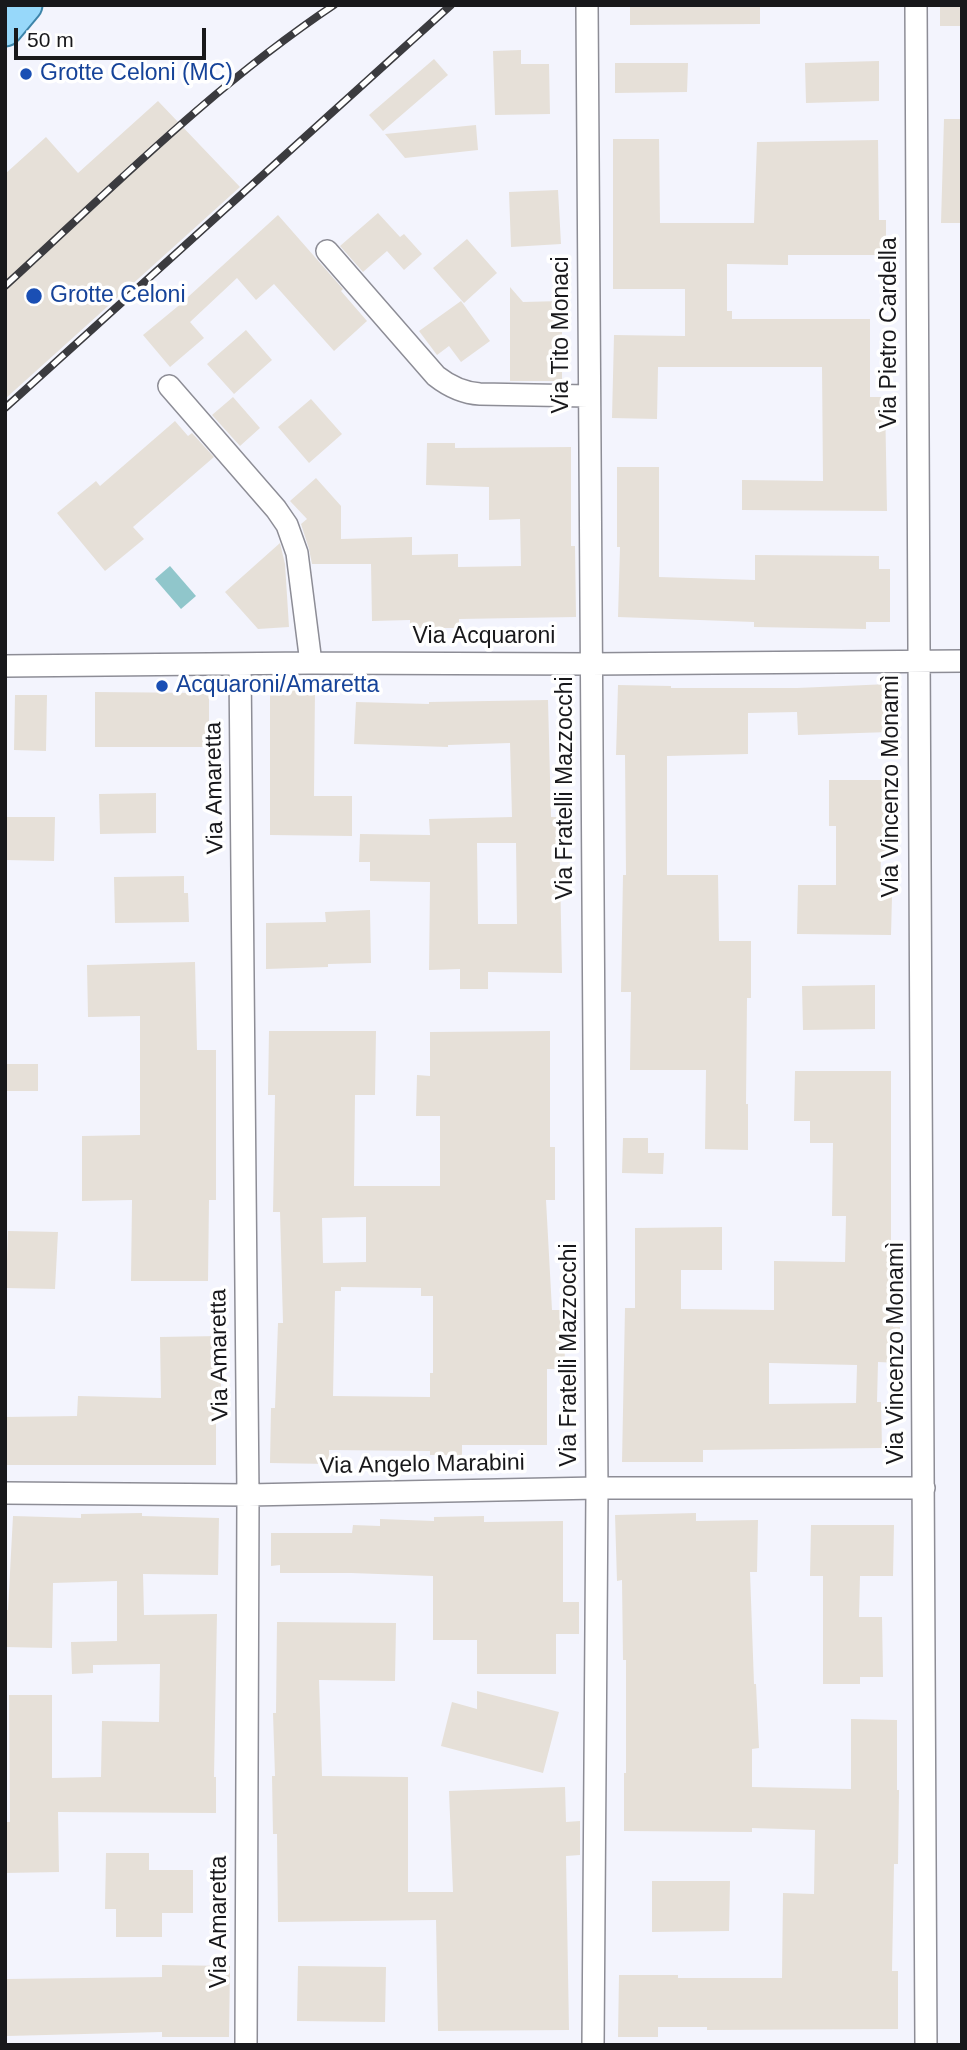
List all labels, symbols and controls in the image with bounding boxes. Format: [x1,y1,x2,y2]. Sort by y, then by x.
scale bar [18,14,210,58]
text: 50 m [27,28,74,51]
place label: Grotte Celoni (MC) [40,60,233,88]
marker: Grotte Celoni (MC) [18,66,34,82]
street label: Via Pietro Cardella [876,237,904,429]
street label: Via Tito Monaci [548,256,576,414]
place label: Grotte Celoni [50,282,186,310]
marker: Grotte Celoni [24,286,44,306]
street label: Via Acquaroni [413,623,555,651]
place label: Acquaroni/Amaretta [176,672,379,700]
street label: Via Vincenzo Monamì [878,675,906,897]
street label: Via Fratelli Mazzocchi [552,676,580,900]
marker: Acquaroni/Amaretta [154,678,170,694]
street label: Via Amaretta [200,722,230,854]
street label: Via Vincenzo Monamì [883,1242,911,1464]
street label: Via Fratelli Mazzocchi [556,1243,584,1467]
street label: Via Amaretta [205,1289,235,1421]
street label: Via Angelo Marabini [319,1449,525,1481]
street label: Via Amaretta [206,1856,234,1988]

